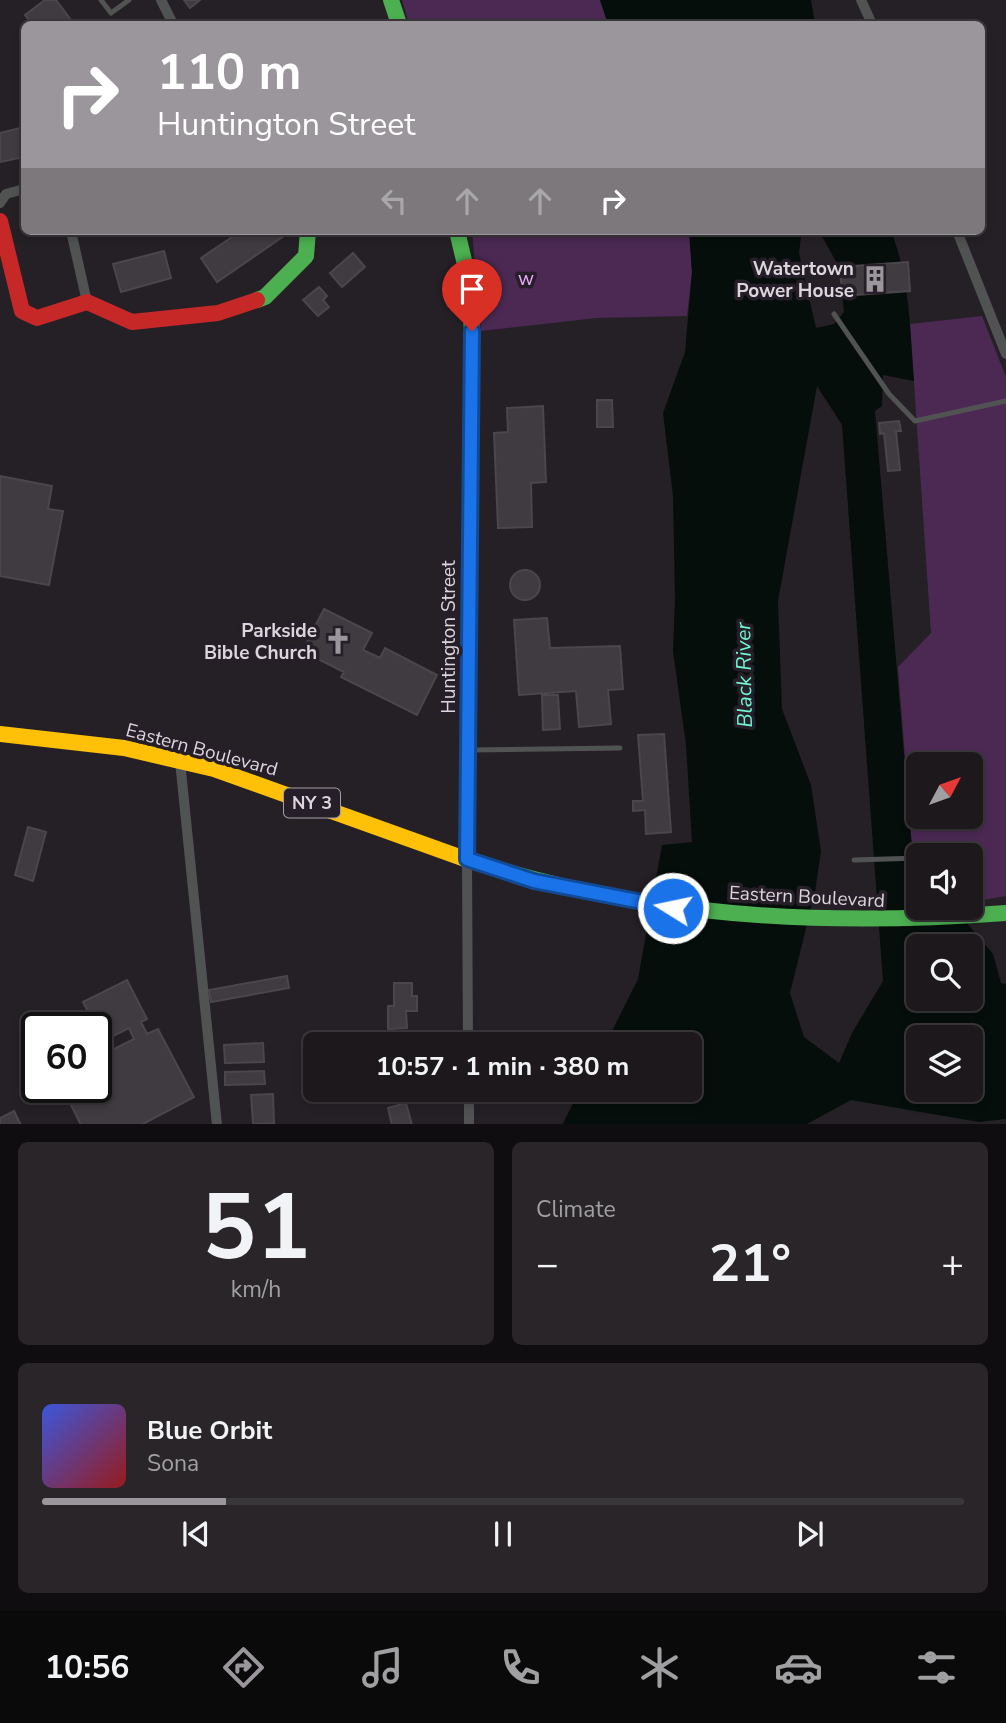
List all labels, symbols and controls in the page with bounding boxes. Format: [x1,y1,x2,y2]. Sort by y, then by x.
text: 110 m [157,39,301,106]
icon: right [42,49,133,140]
text: Huntington Street [157,103,416,146]
icon: left [375,182,413,220]
icon: ahead [448,182,486,220]
icon: ahead [521,182,559,220]
icon: right [594,182,632,220]
place label: Watertown Power House [736,256,854,304]
pin [442,259,502,331]
building icon: Watertown Power House [860,264,890,294]
park label: w [518,266,534,292]
icon: arrive [453,270,491,308]
street label: Huntington Street [436,560,462,714]
place label: Parkside Bible Church [204,618,317,666]
water label: Black River [729,622,759,728]
church icon: Parkside Bible Church [323,626,353,656]
street label: Eastern Boulevard [123,717,281,783]
north arrow [906,752,984,830]
map controls [906,752,983,1102]
road number: NY 3 [284,788,340,818]
button: sound [906,843,983,920]
position arrow [636,871,710,945]
street label: Eastern Boulevard [728,880,886,914]
button: search [906,934,983,1011]
speed limit sign: 60 [21,1012,112,1103]
button: layers [906,1025,983,1102]
text: 10:57 · 1 min · 380 m [376,1049,629,1084]
text: 51 [201,1166,311,1290]
text: Climate [536,1194,616,1225]
text: 21° [709,1228,791,1299]
text: − [536,1239,559,1290]
text: + [941,1239,964,1290]
text: km/h [231,1274,281,1305]
text: Blue Orbit [147,1413,272,1448]
text: Sona [147,1448,199,1479]
icon: previous [177,1515,215,1553]
icon: pause [484,1515,522,1553]
icon: next [791,1515,829,1553]
icon: directions [219,1643,268,1692]
icon: music [358,1643,407,1692]
icon: phone [496,1643,545,1692]
icon: climate [635,1643,684,1692]
icon: car [774,1643,823,1692]
icon: filters [912,1643,961,1692]
text: 10:56 [45,1646,130,1689]

